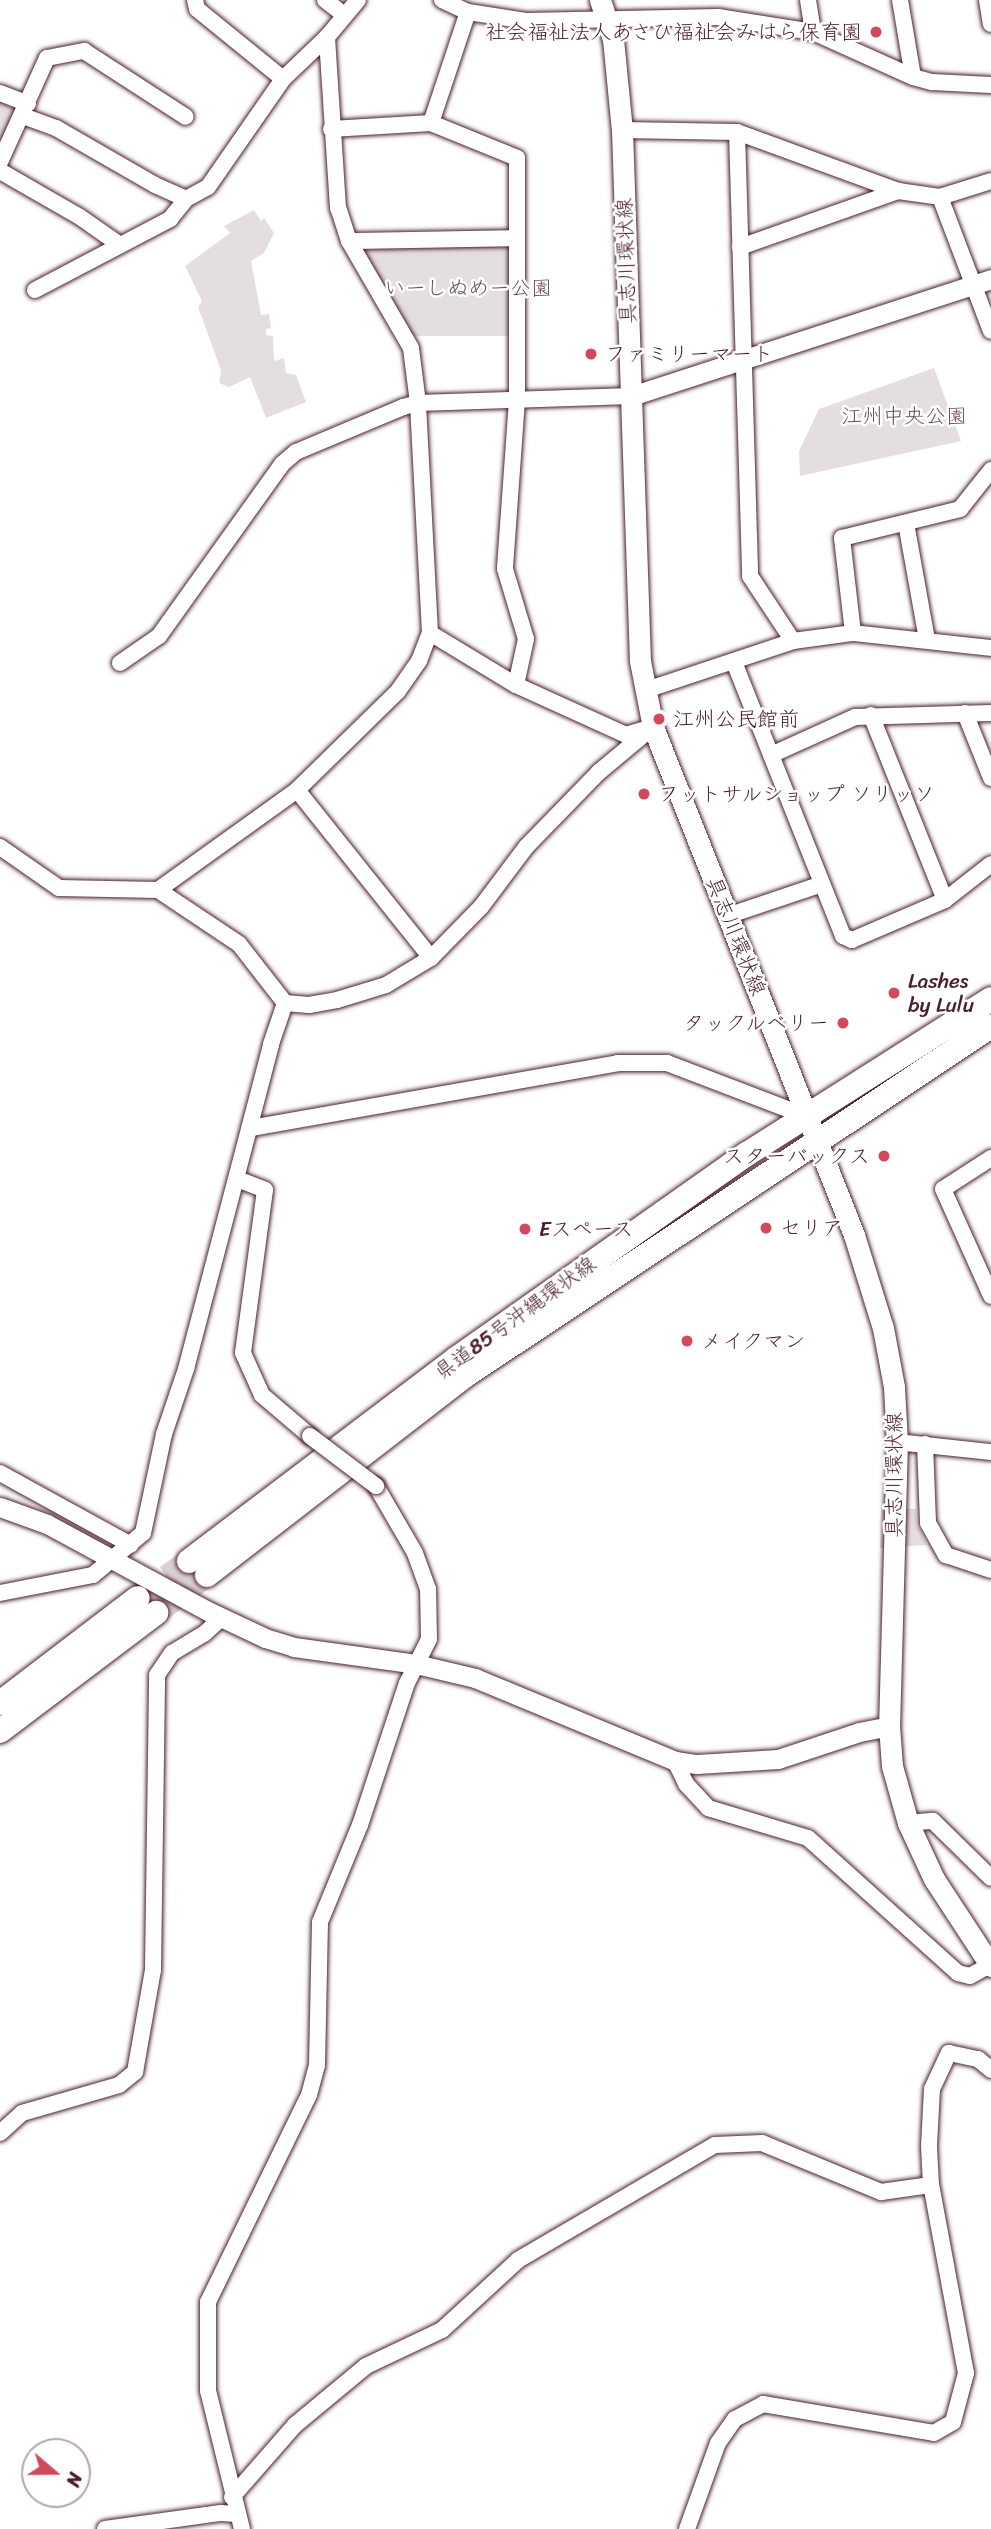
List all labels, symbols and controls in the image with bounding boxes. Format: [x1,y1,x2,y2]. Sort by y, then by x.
place label: 社会福祉法人あさひ福祉会みはら保育園 [484,19,862,45]
marker: 社会福祉法人あさひ福祉会みはら保育園 [868,24,884,40]
street label: 具志川環状線 [611,198,641,324]
park label: いーしぬめー公園 [384,275,552,301]
place label: ファミリーマート [605,341,773,367]
marker: ファミリーマート [583,346,599,362]
park label: 江州中央公園 [841,403,967,429]
place label: 江州公民館前 [673,706,799,732]
marker: 江州公民館前 [651,711,667,727]
place label: フットサルショップ ソリッソ [658,781,936,807]
marker: フットサルショップ ソリッソ [636,786,652,802]
street label: 具志川環状線 [701,873,771,999]
place label: Lashes by Lulu [908,968,974,1018]
marker: Lashes by Lulu [886,985,902,1001]
place label: タックルベリー [682,1010,829,1036]
marker: タックルベリー [835,1015,851,1031]
place label: スターバックス [723,1143,870,1169]
marker: スターバックス [876,1148,892,1164]
place label: セリア [780,1215,843,1241]
place label: Eスペース [539,1216,635,1242]
marker: セリア [758,1220,774,1236]
marker: Eスペース [517,1221,533,1237]
street label: 県道85号沖縄環状線 [429,1251,601,1385]
place label: メイクマン [701,1328,806,1354]
marker: メイクマン [679,1333,695,1349]
street label: 具志川環状線 [881,1412,907,1538]
north arrow [21,2438,91,2508]
text: N [57,2468,92,2491]

